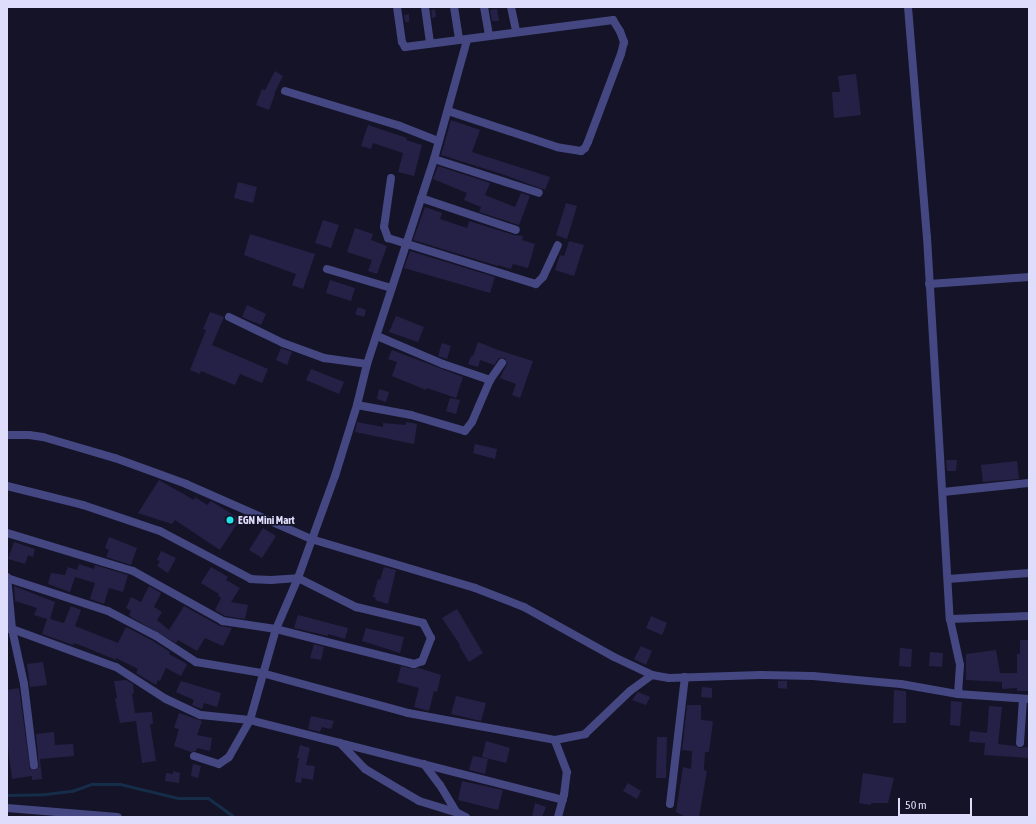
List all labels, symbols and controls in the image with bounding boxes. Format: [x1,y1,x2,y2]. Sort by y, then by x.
place label: EGN Mini Mart [238,513,295,527]
marker: EGN Mini Mart [225,515,235,525]
scale bar [900,790,974,816]
text: 50 m [905,798,927,812]

